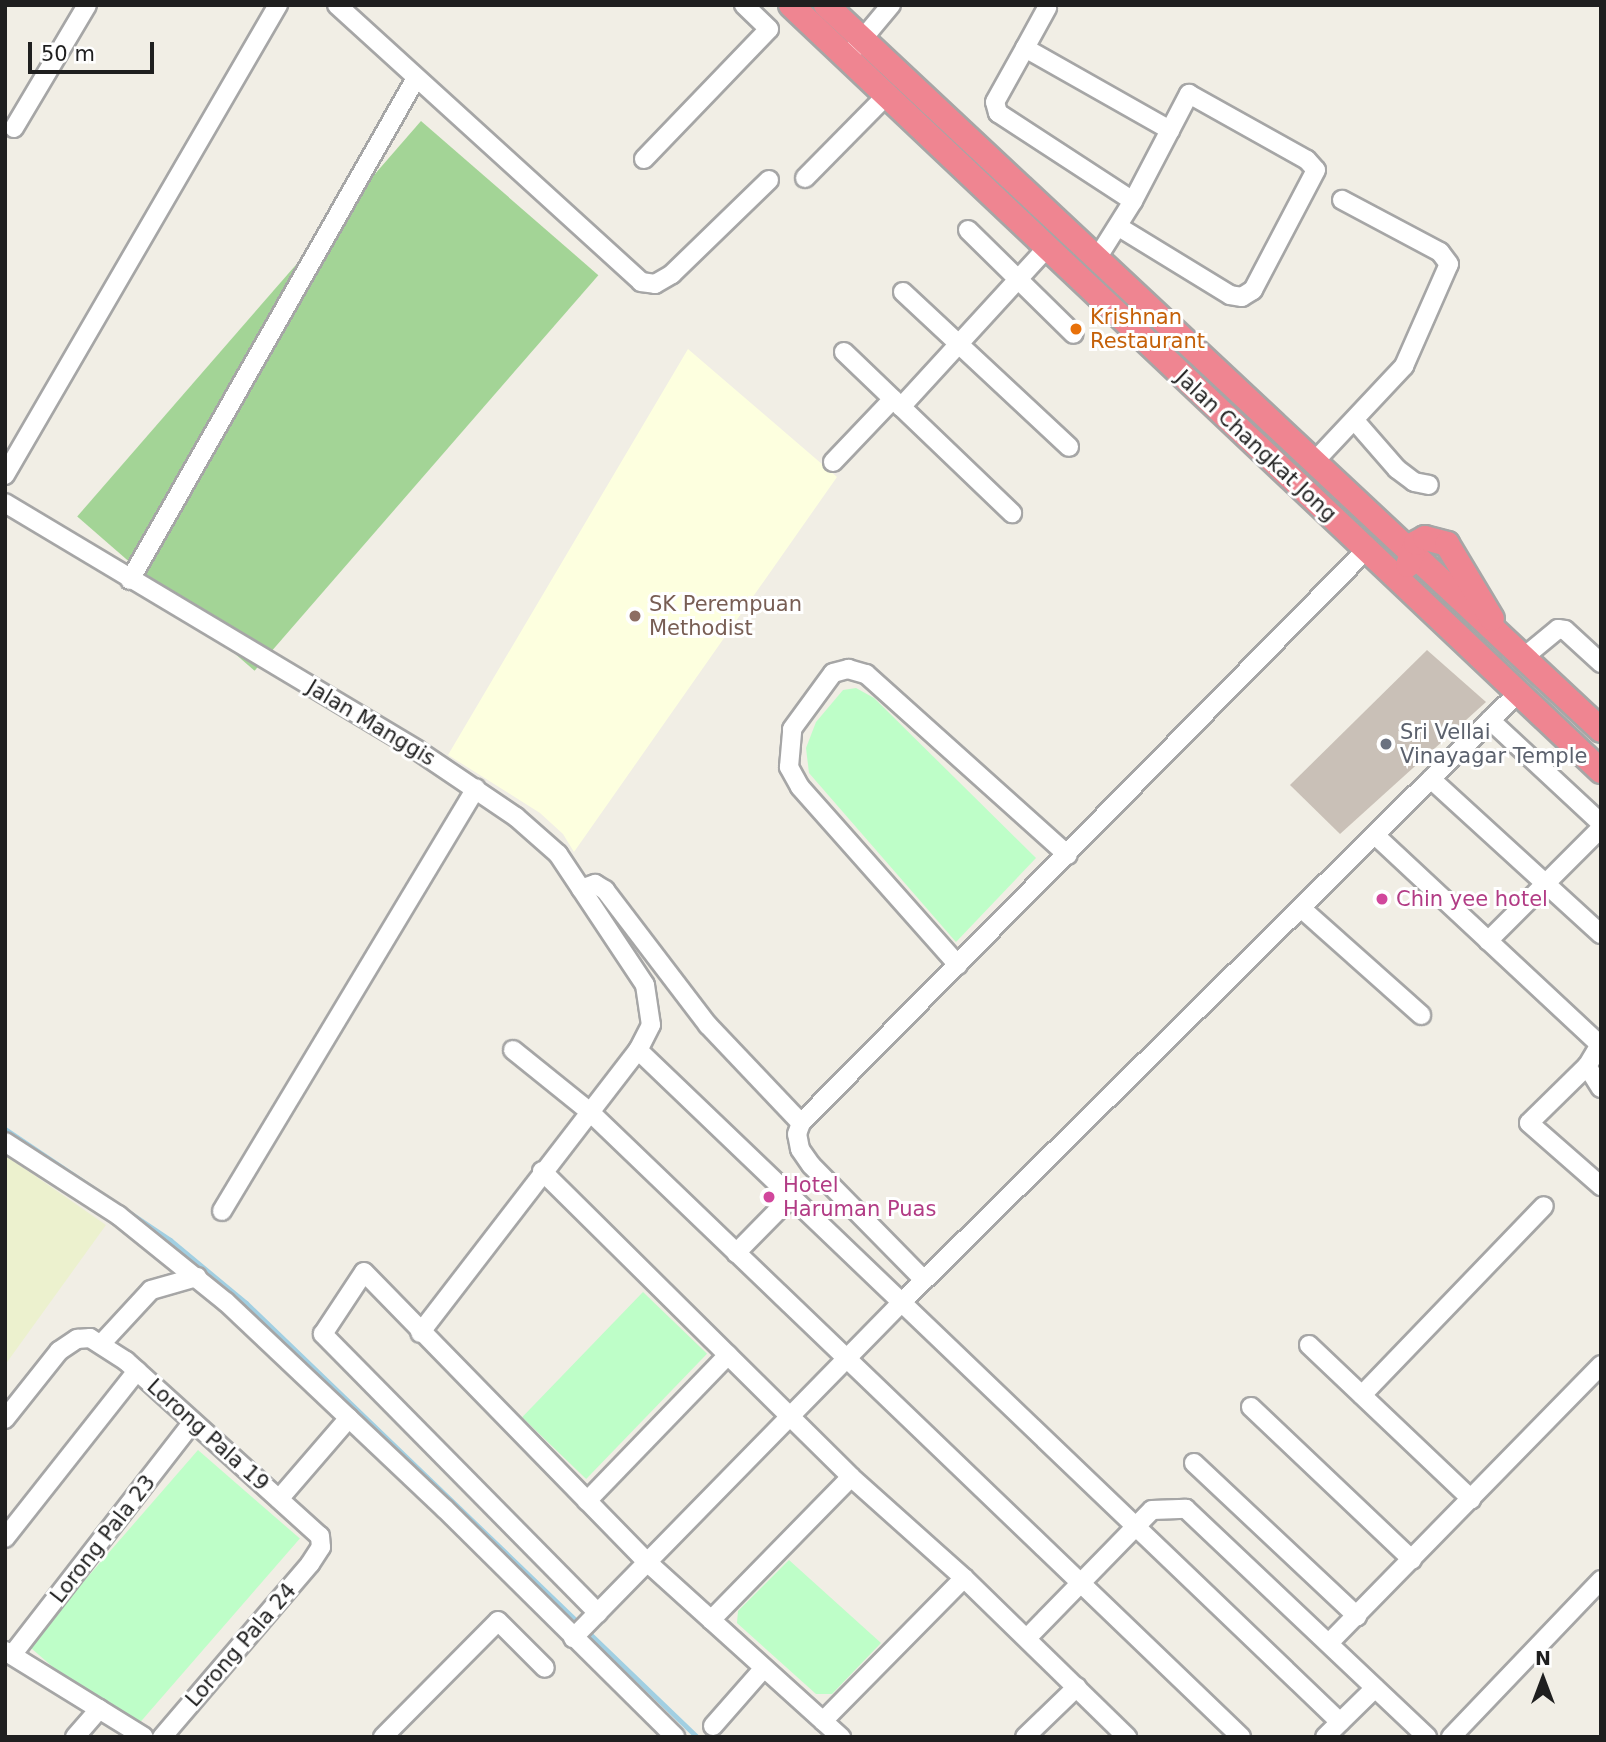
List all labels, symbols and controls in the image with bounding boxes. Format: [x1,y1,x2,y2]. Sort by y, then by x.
scale bar [32,28,158,72]
text: 50 m [41,42,95,66]
place label: Krishnan Restaurant [1090,304,1205,354]
marker: Krishnan Restaurant [1068,321,1084,337]
street label: Jalan Changkat Jong [1170,365,1342,527]
place label: SK Perempuan Methodist [649,591,802,641]
marker: SK Perempuan Methodist [627,608,643,624]
street label: Jalan Manggis [302,675,440,771]
place label: Sri Vellai Vinayagar Temple [1400,719,1587,769]
marker: Sri Vellai Vinayagar Temple [1378,736,1394,752]
place label: Chin yee hotel [1396,886,1548,912]
marker: Chin yee hotel [1374,891,1390,907]
place label: Hotel Haruman Puas [783,1172,936,1222]
marker: Hotel Haruman Puas [761,1189,777,1205]
street label: Lorong Pala 19 [142,1374,274,1496]
street label: Lorong Pala 23 [45,1470,161,1608]
street label: Lorong Pala 24 [181,1578,301,1712]
north arrow [1508,1644,1578,1714]
text: N [1535,1647,1551,1669]

